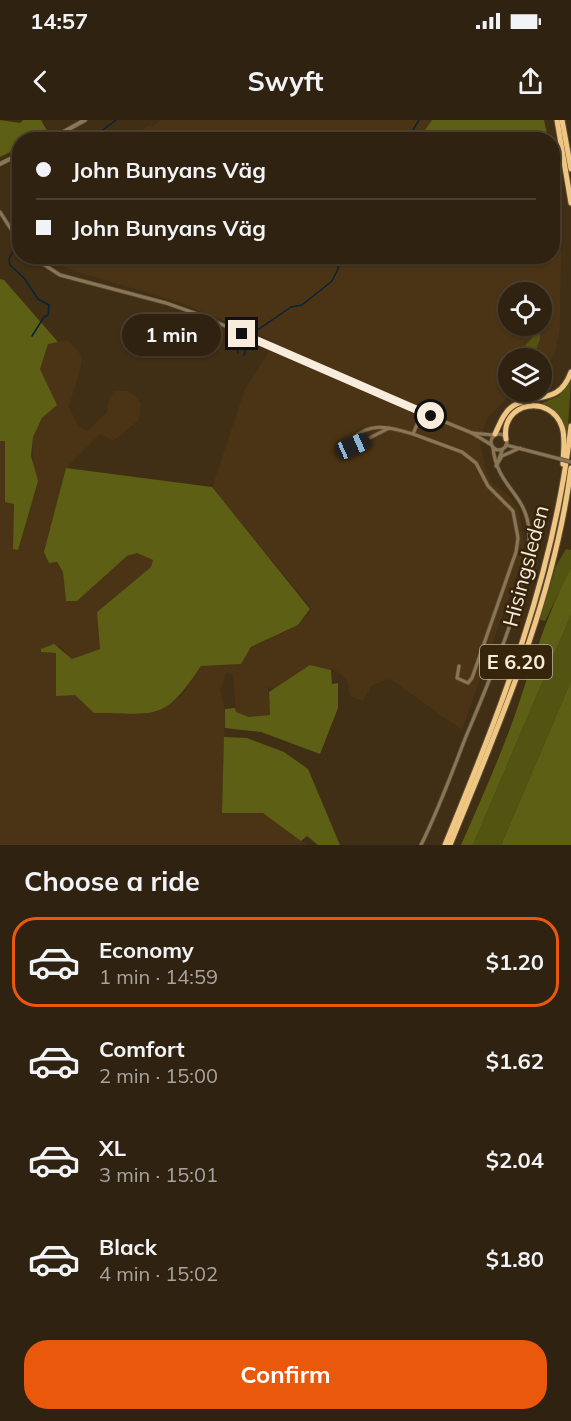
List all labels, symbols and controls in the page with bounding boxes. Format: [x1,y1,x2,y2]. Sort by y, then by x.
text: 14:57 [30,7,88,35]
text: Swyft [247,64,324,98]
icon: back [24,65,57,98]
icon: share [514,65,547,98]
text: John Bunyans Väg [72,156,266,184]
text: John Bunyans Väg [72,214,266,242]
map controls [498,282,552,402]
button: locate [498,282,552,336]
callout: 1 min [122,313,221,355]
route end [228,320,255,347]
text: 1 min [145,322,198,347]
button: layers [498,348,552,402]
route start [417,402,444,429]
car [333,430,373,462]
street label: Hisingsleden [496,502,554,629]
road number: E 6.20 [480,645,552,679]
text: Choose a ride [24,864,200,898]
icon: car [27,935,81,989]
text: Economy [99,936,194,964]
text: $1.20 [486,948,544,976]
text: 1 min · 14:59 [99,964,218,989]
icon: car [27,1034,81,1088]
text: Comfort [99,1035,185,1063]
text: $1.62 [486,1047,544,1075]
text: 2 min · 15:00 [99,1063,218,1088]
icon: car [27,1133,81,1187]
text: XL [99,1134,126,1162]
text: $2.04 [486,1146,544,1174]
text: 3 min · 15:01 [99,1162,218,1187]
icon: car [27,1232,81,1286]
text: Black [99,1233,157,1261]
text: $1.80 [486,1245,544,1273]
text: 4 min · 15:02 [99,1261,218,1286]
button: Confirm [24,1340,547,1409]

